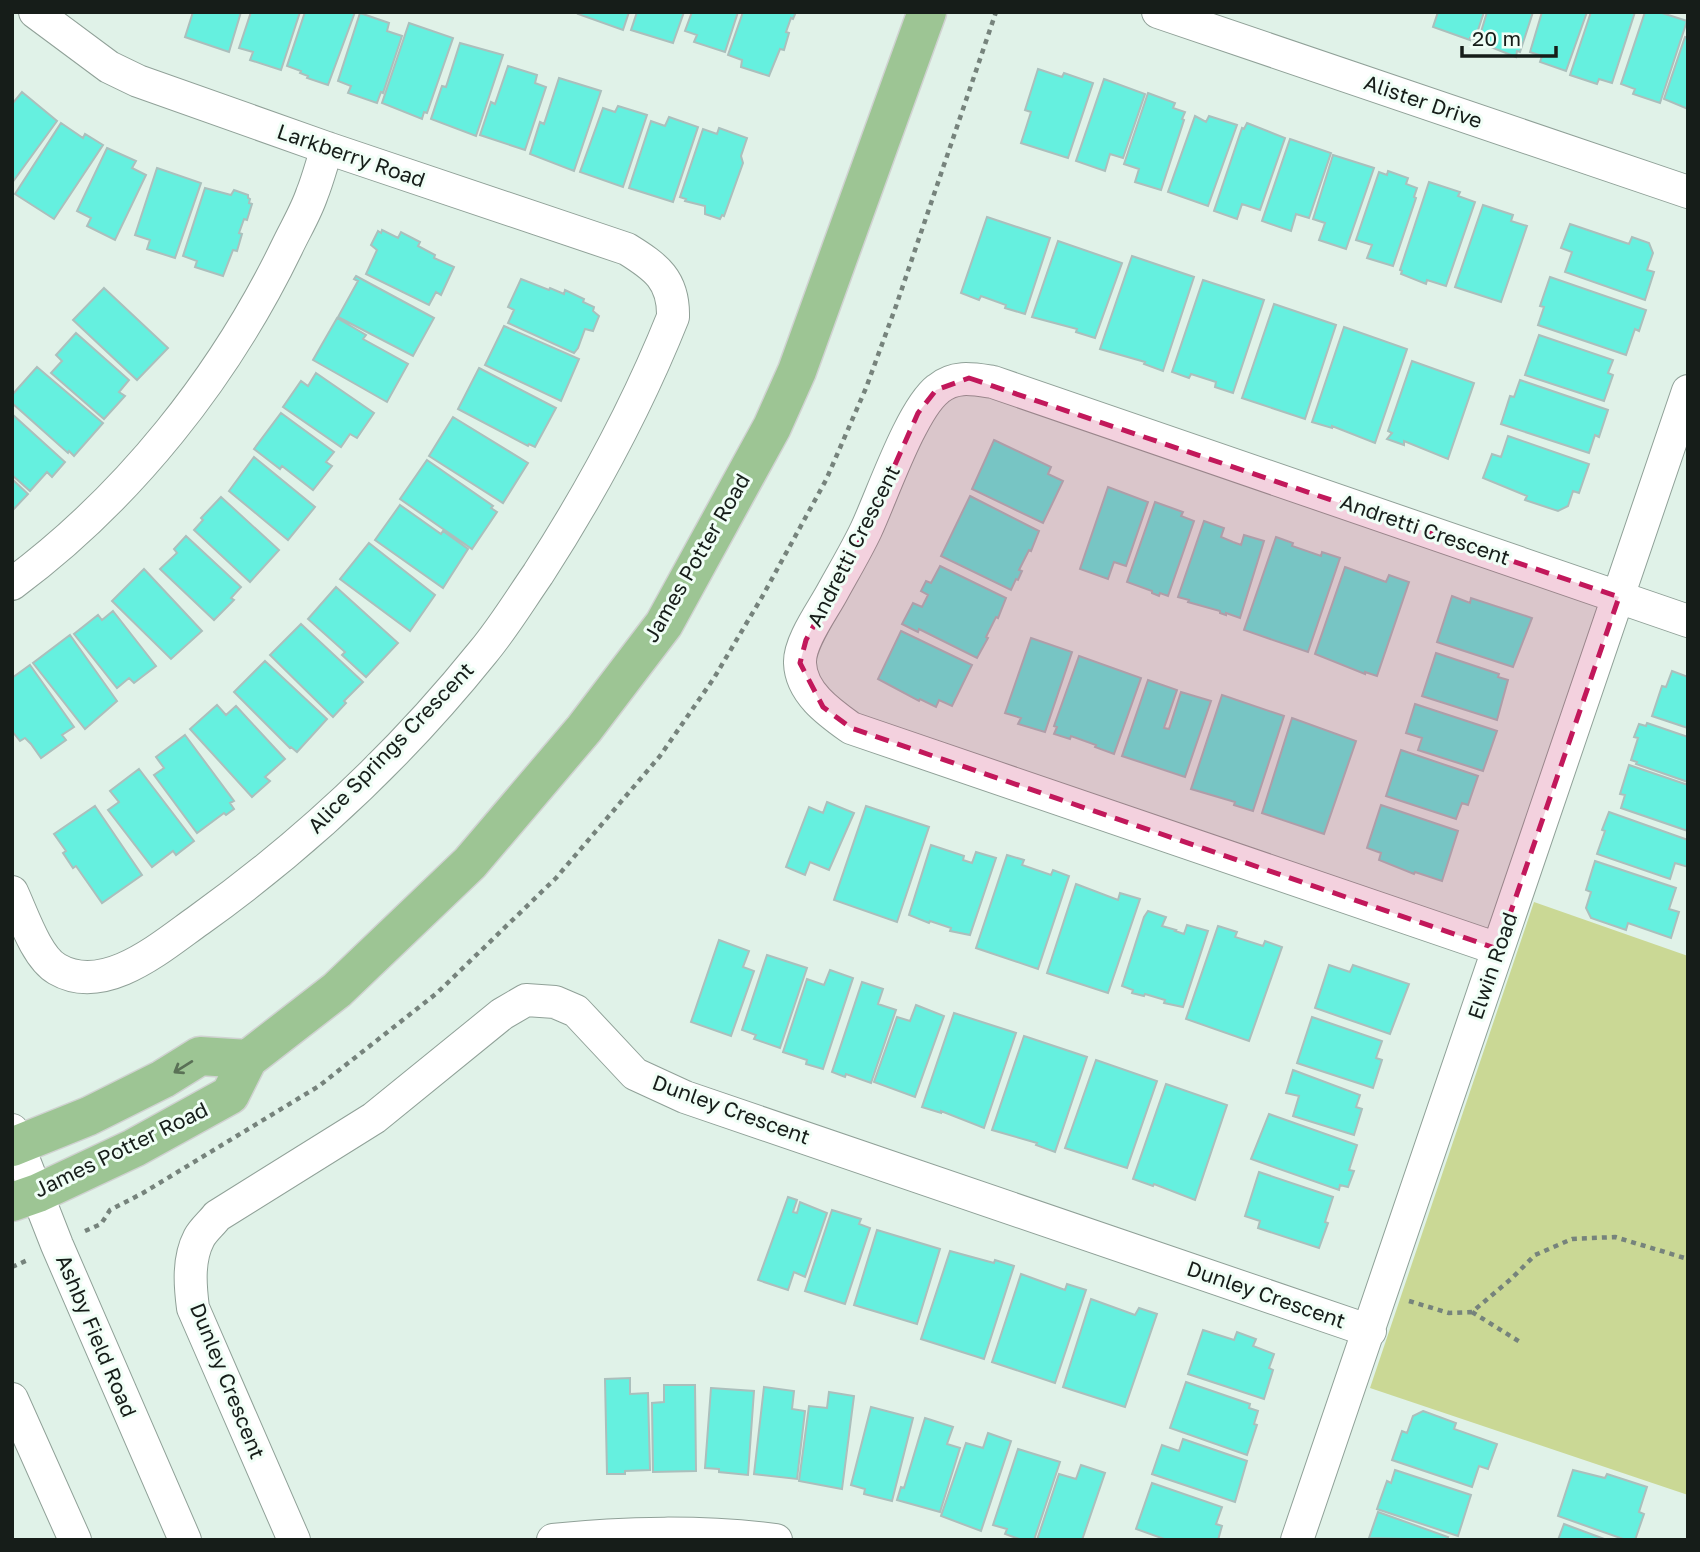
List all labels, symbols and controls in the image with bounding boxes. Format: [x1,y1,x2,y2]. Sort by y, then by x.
scale bar [1462,14,1556,58]
text: 20 m [1472,25,1521,51]
street label: Alister Drive [1361,69,1486,133]
street label: Larkberry Road [274,118,429,193]
street label: Andretti Crescent [801,460,905,631]
street label: James Potter Road [637,469,755,646]
street label: Andretti Crescent [1337,488,1514,570]
street label: Alice Springs Crescent [302,656,479,838]
street label: Elwin Road [1462,909,1523,1023]
one-way arrow [173,1060,193,1074]
street label: Dunley Crescent [649,1068,814,1150]
street label: James Potter Road [29,1096,212,1203]
street label: Ashby Field Road [51,1250,143,1421]
street label: Dunley Crescent [1184,1255,1349,1333]
street label: Dunley Crescent [185,1299,271,1462]

